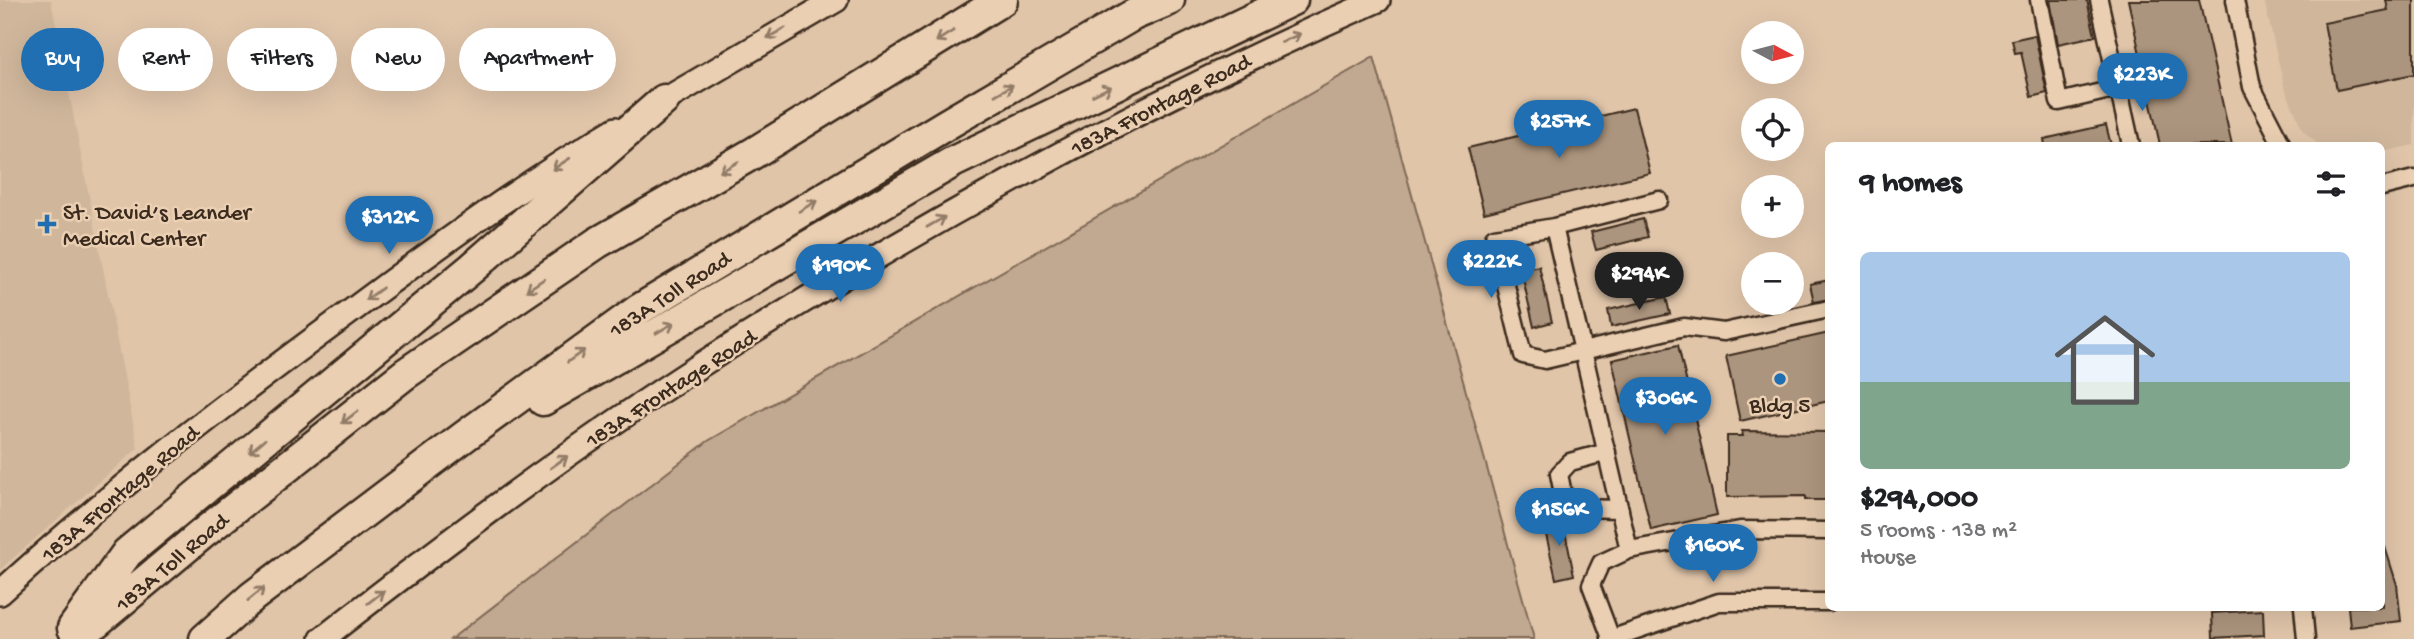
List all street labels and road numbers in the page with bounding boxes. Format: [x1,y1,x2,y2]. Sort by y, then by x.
street label: 183A Frontage Road [1066,48,1257,164]
street label: 183A Toll Road [604,246,738,346]
street label: 183A Frontage Road [581,324,764,456]
street label: 183A Frontage Road [36,420,207,569]
street label: 183A Toll Road [110,508,237,619]

